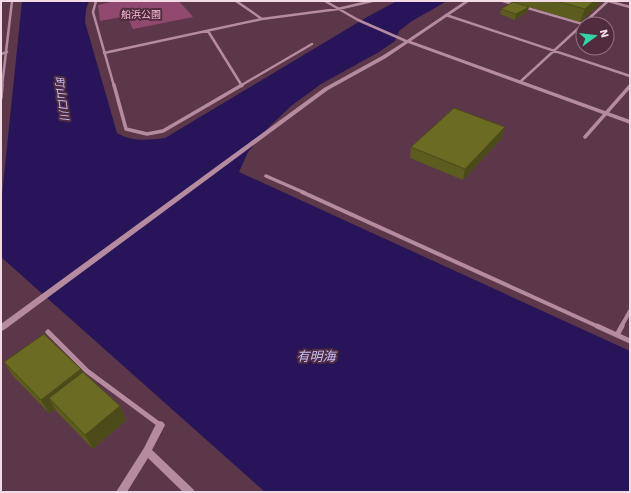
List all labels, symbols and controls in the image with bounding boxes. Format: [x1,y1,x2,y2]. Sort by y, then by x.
park label: 船浜公園 [121,9,161,20]
north arrow [575,16,615,56]
text: N [597,28,612,39]
water label: 町山口川 [52,75,71,122]
water label: 有明海 [296,349,337,364]

